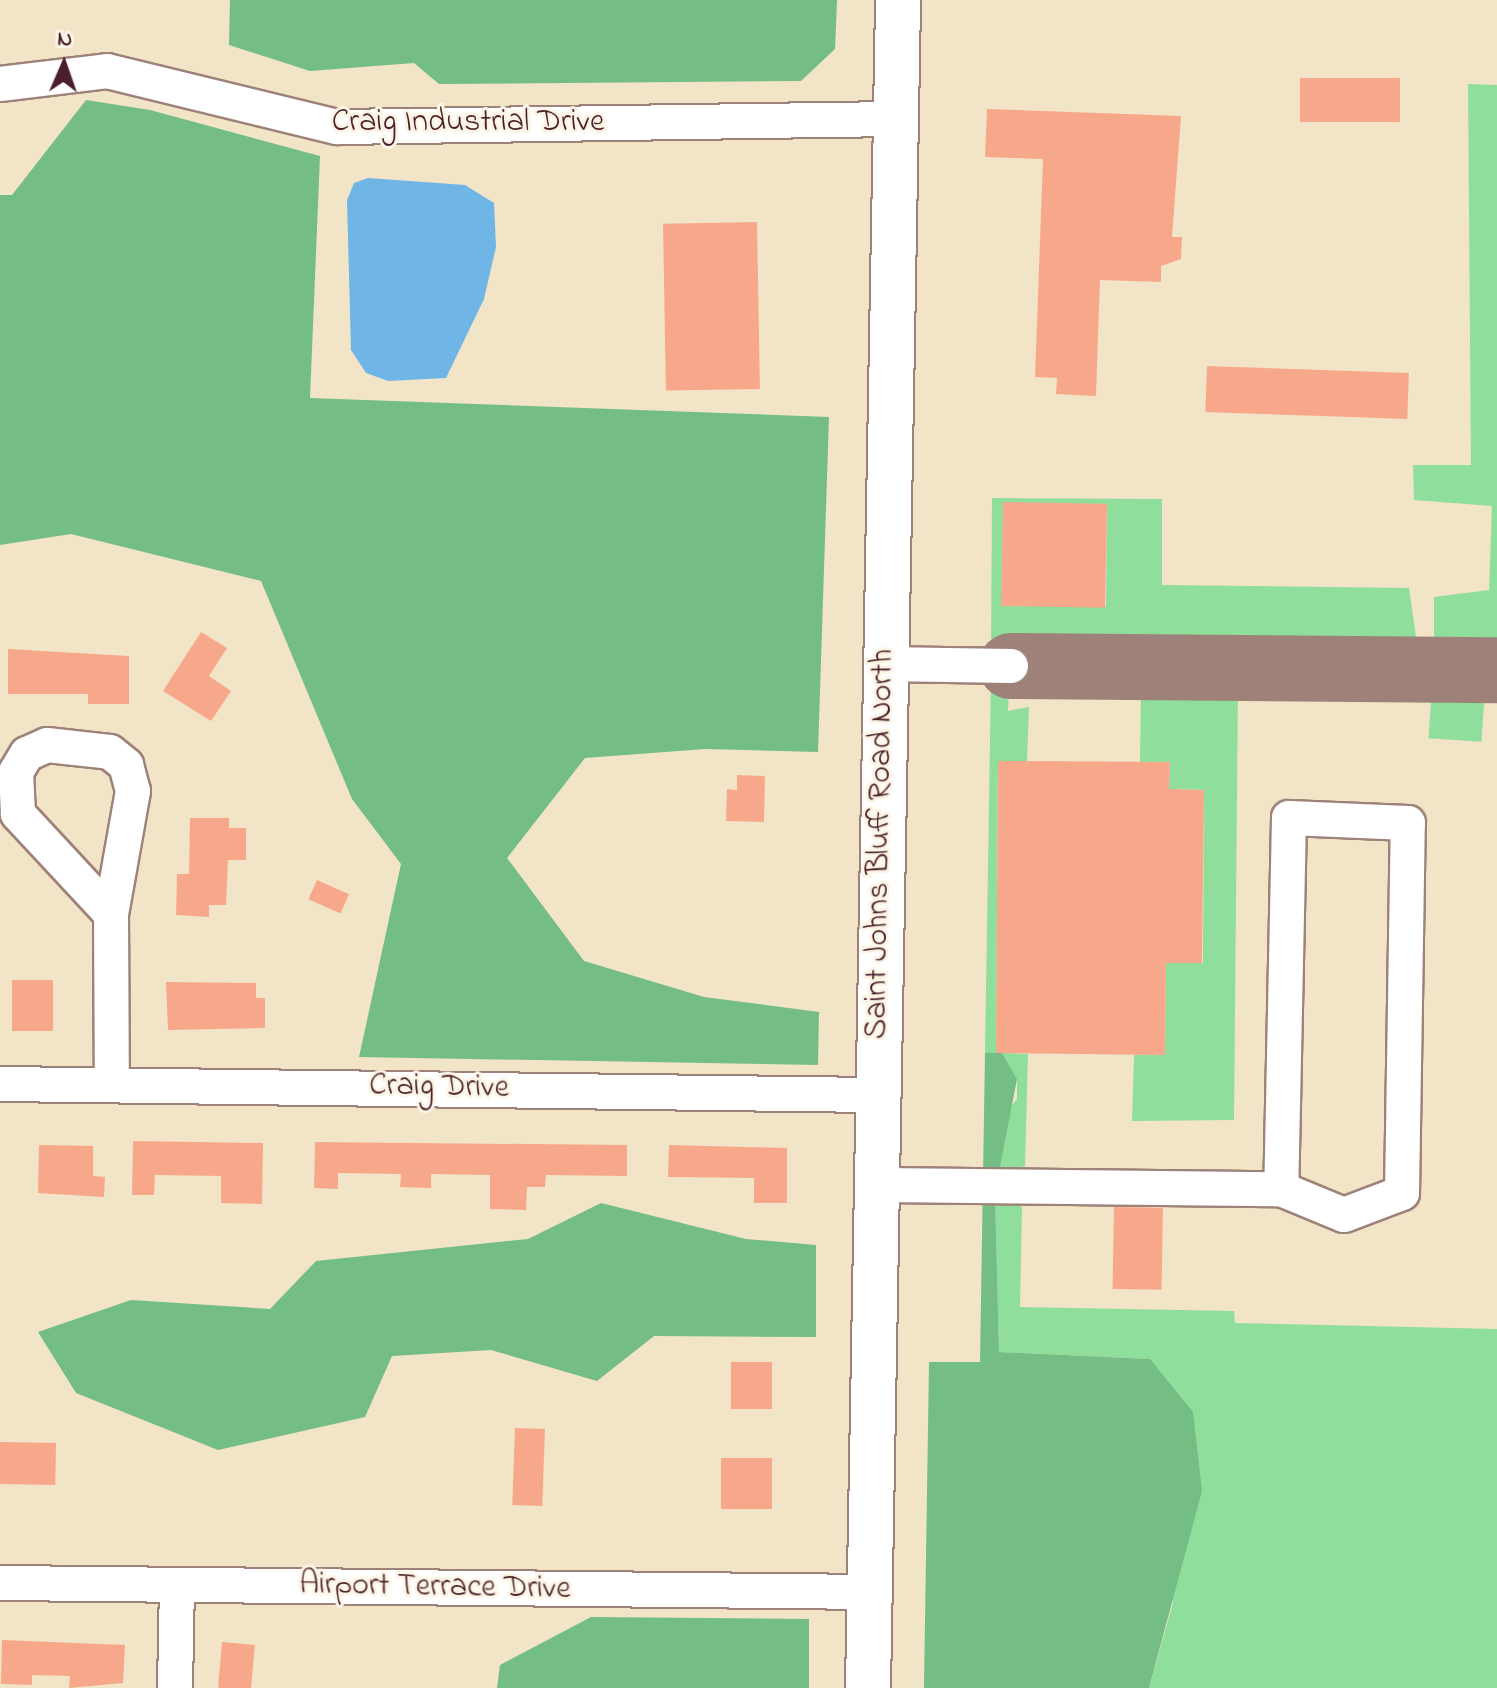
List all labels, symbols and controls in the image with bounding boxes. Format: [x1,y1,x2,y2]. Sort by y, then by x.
north arrow [24,24,104,104]
text: N [57,24,73,56]
street label: Craig Industrial Drive [332,104,604,142]
street label: Saint Johns Bluff Road North [858,648,904,1040]
street label: Craig Drive [369,1068,509,1108]
street label: Airport Terrace Drive [299,1566,571,1610]

